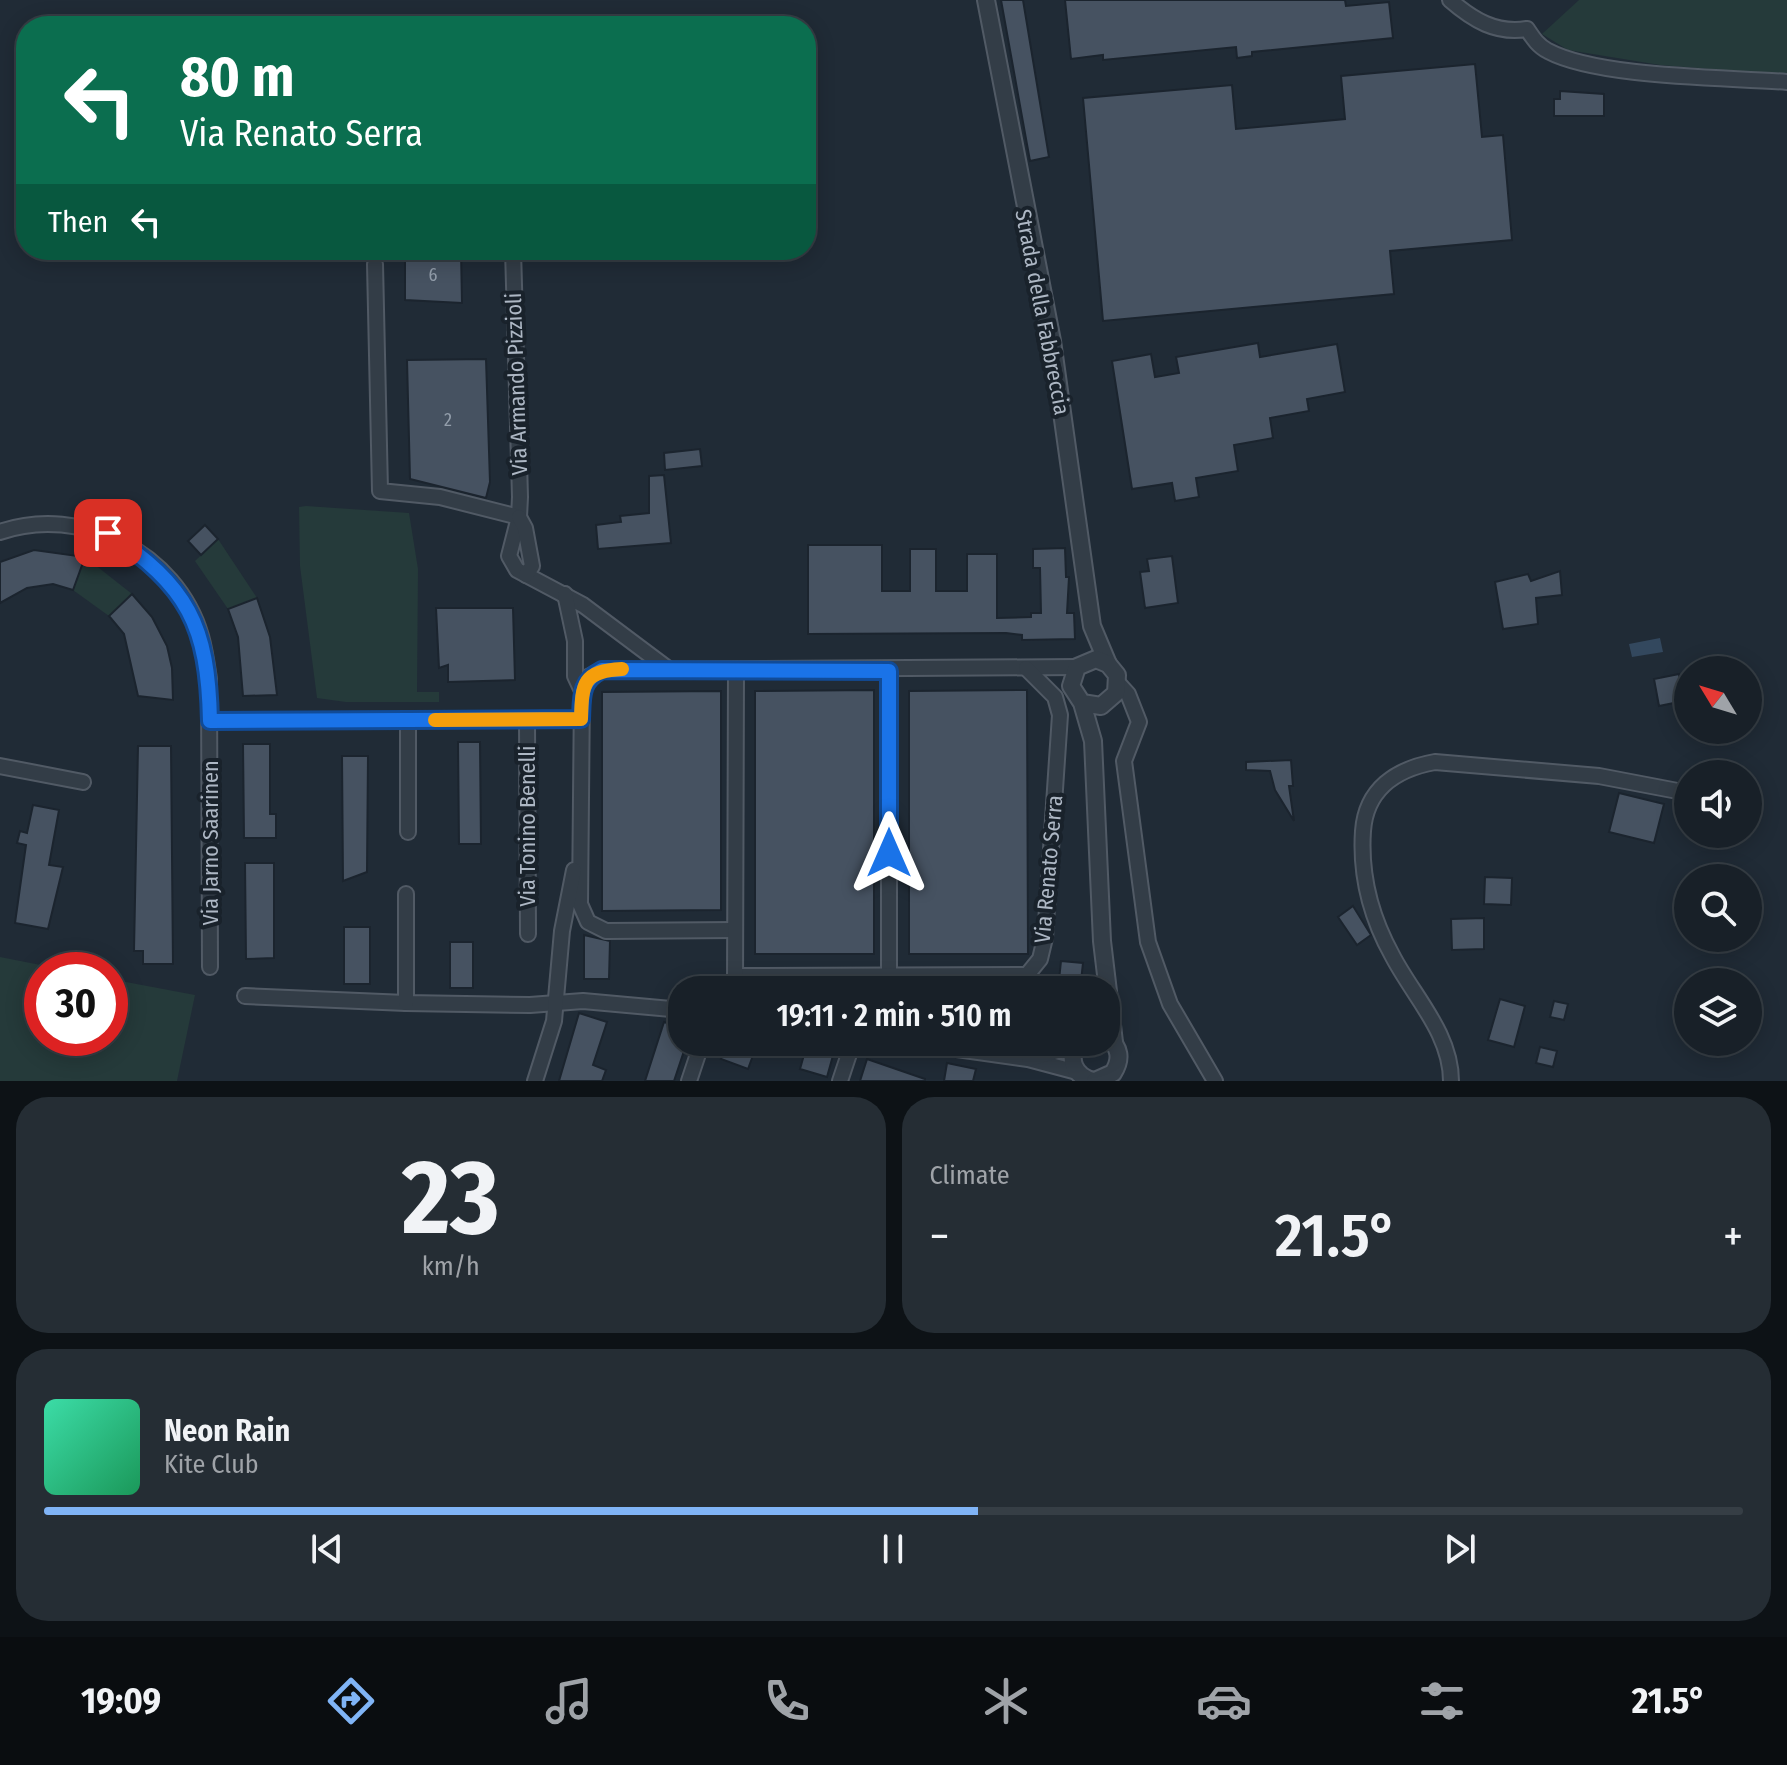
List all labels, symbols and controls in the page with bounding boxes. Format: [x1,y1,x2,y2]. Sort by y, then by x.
text: 80 m [180,44,295,111]
icon: left [48,48,152,152]
text: Via Renato Serra [180,112,423,156]
icon: left [124,200,168,244]
text: Then [48,204,108,240]
street label: Strada della Fabbreccia [1009,207,1076,417]
house number: 6 [429,264,438,286]
street label: Via Armando Pizzioli [500,292,533,476]
house number: 2 [444,409,452,431]
pin [74,499,142,567]
icon: arrive [86,511,130,555]
north arrow [1674,656,1762,744]
map controls [1674,656,1762,1056]
street label: Via Tonino Benelli [514,745,541,907]
street label: Via Jarno Saarinen [197,760,224,926]
button: sound [1674,760,1762,848]
street label: Via Renato Serra [1029,794,1068,944]
position arrow [847,811,931,895]
button: search [1674,864,1762,952]
speed limit sign: 30 [24,952,128,1056]
button: layers [1674,968,1762,1056]
text: 19:11 · 2 min · 510 m [777,998,1011,1034]
text: 23 [402,1136,499,1261]
text: Climate [930,1160,1010,1191]
text: 21.5° [1275,1200,1397,1272]
text: − [930,1210,949,1263]
text: + [1723,1210,1743,1263]
text: km/h [422,1251,480,1282]
text: Neon Rain [164,1413,290,1449]
text: Kite Club [164,1449,259,1480]
icon: previous [305,1527,349,1571]
icon: pause [871,1527,915,1571]
icon: next [1438,1527,1482,1571]
icon: directions [323,1673,379,1729]
icon: music [541,1673,597,1729]
icon: phone [759,1673,815,1729]
icon: climate [978,1673,1034,1729]
icon: car [1196,1673,1252,1729]
icon: filters [1414,1673,1470,1729]
text: 19:09 [81,1679,161,1723]
text: 21.5° [1632,1679,1706,1723]

